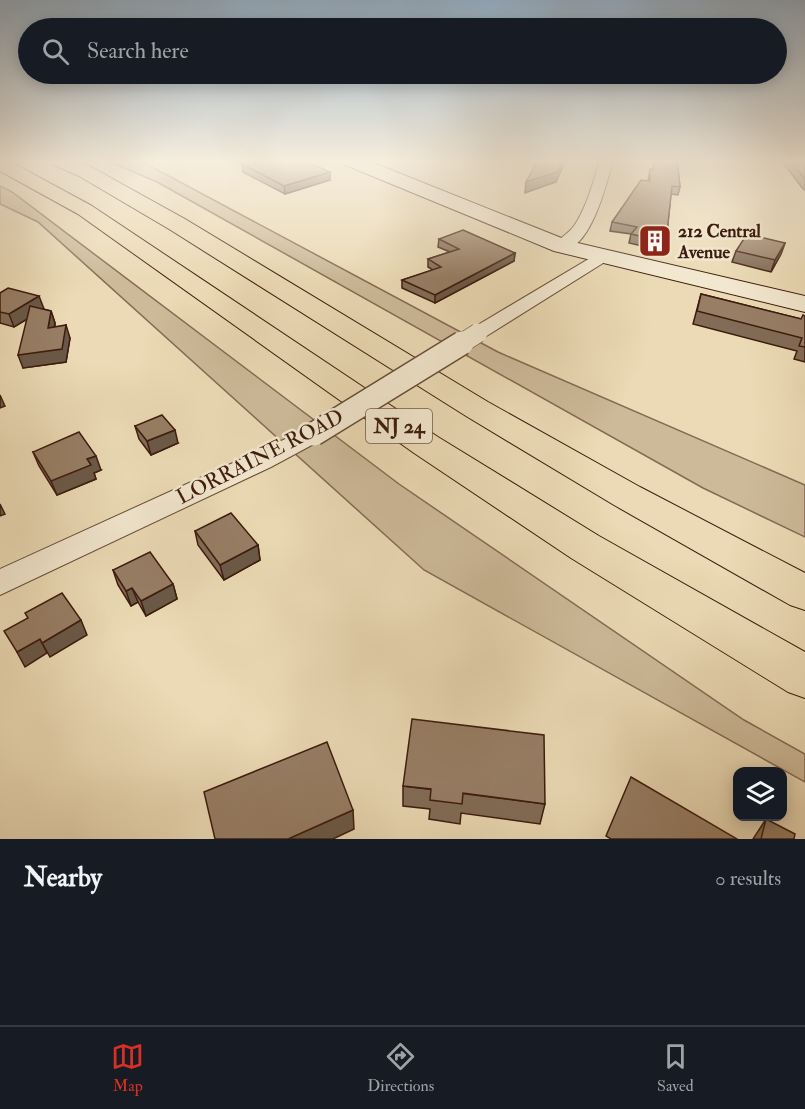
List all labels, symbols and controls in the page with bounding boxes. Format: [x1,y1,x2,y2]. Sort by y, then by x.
search box [18,18,787,84]
icon: search [39,35,72,68]
text: Search here [87,37,189,65]
place label: 212 Central Avenue [677,220,761,264]
building icon: 212 Central Avenue [637,223,673,259]
street label: LORRAINE ROAD [172,403,348,511]
road number: NJ 24 [366,409,432,443]
map controls [733,767,787,821]
button: layers [733,767,787,821]
text: Nearby [24,862,102,894]
text: 0 results [715,866,781,891]
tab: Map [111,1040,144,1096]
tab: Directions [367,1040,434,1096]
tab: Saved [657,1040,694,1096]

